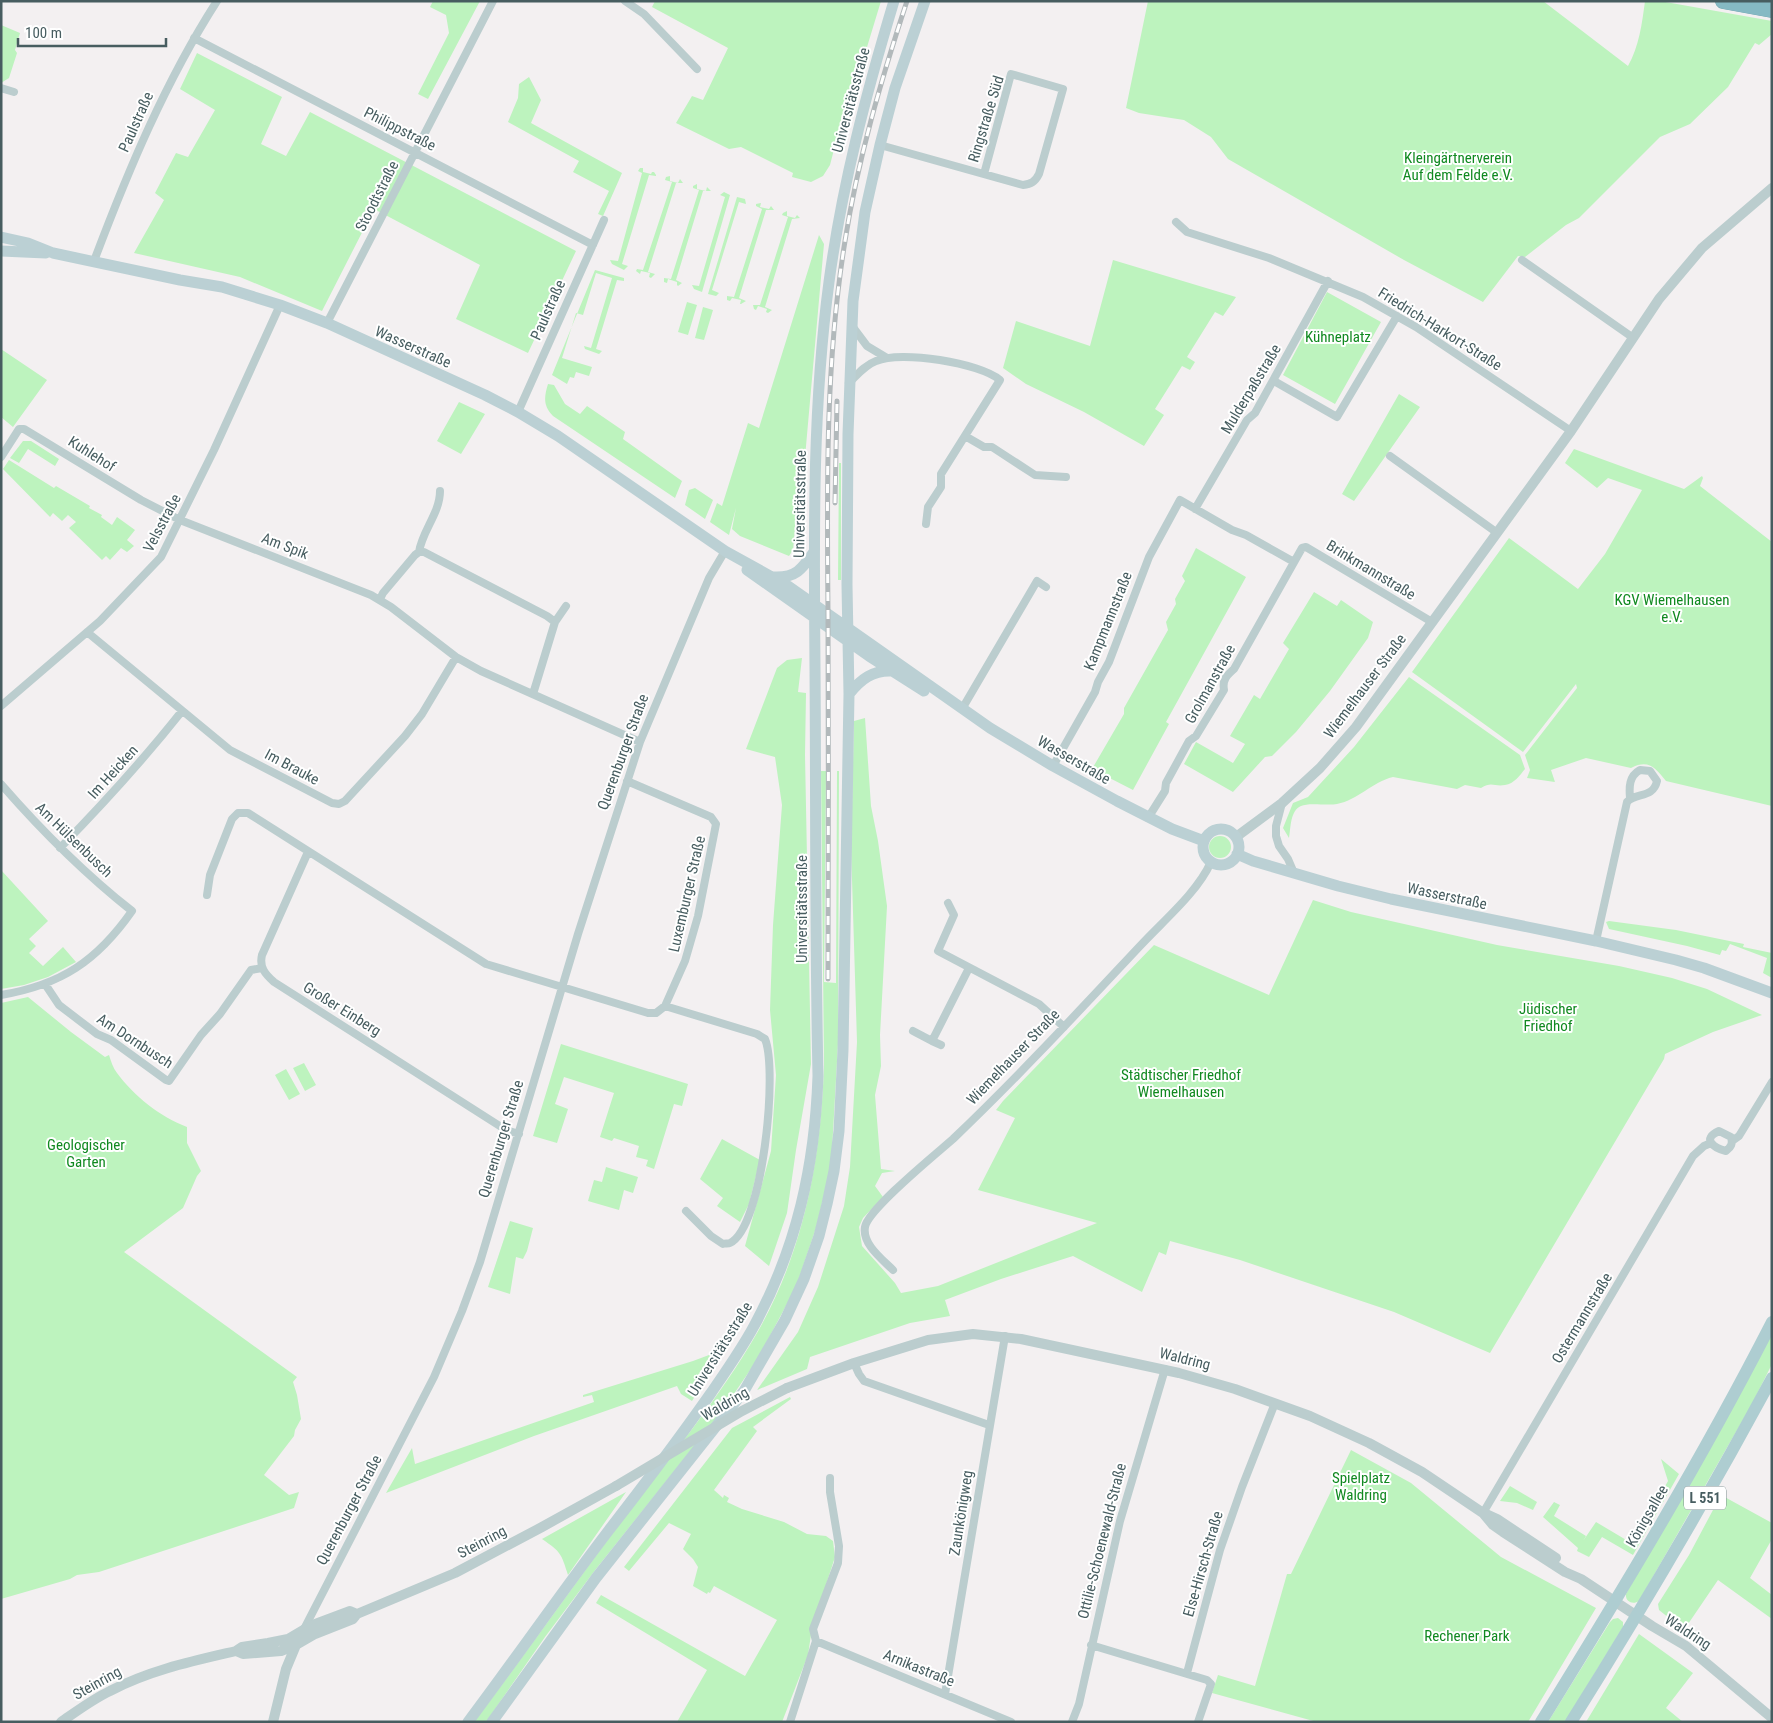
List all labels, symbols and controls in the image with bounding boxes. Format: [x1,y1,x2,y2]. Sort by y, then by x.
scale bar [18,15,165,47]
text: 100 m [25,24,62,42]
street label: Universitätsstraße [828,46,874,154]
street label: Ringstraße Süd [964,74,1008,164]
street label: Paulstraße [115,89,157,155]
street label: Philippstraße [361,103,439,155]
park label: Kleingärtnerverein Auf dem Felde e.V. [1403,149,1513,184]
street label: Stoodtstraße [352,158,402,234]
street label: Paulstraße [527,277,569,343]
street label: Friedrich-Harkort-Straße [1375,284,1505,374]
street label: Wasserstraße [372,322,454,372]
park label: Kühneplatz [1305,328,1371,346]
street label: Mulderpaßstraße [1217,341,1285,437]
street label: Kuhlehof [65,432,119,476]
street label: Universitätsstraße [790,450,810,558]
street label: Velsstraße [139,491,185,555]
street label: Am Spik [259,529,311,563]
street label: Brinkmannstraße [1323,536,1419,604]
street label: Kampmannstraße [1080,569,1136,673]
park label: KGV Wiemelhausen e.V. [1614,591,1730,626]
street label: Wiemelhauser Straße [1320,630,1410,742]
street label: Grolmanstraße [1181,641,1239,727]
street label: Querenburger Straße [594,692,652,812]
street label: Wasserstraße [1034,732,1114,788]
street label: Im Heicken [84,741,142,803]
street label: Im Brauke [262,745,322,789]
street label: Am Hülsenbusch [32,799,116,881]
street label: Luxemburger Straße [665,834,709,954]
street label: Universitätsstraße [793,855,811,963]
street label: Wasserstraße [1405,879,1489,913]
street label: Großer Einberg [300,978,384,1040]
park label: Jüdischer Friedhof [1519,1000,1577,1035]
street label: Wiemelhauser Straße [963,1006,1063,1108]
street label: Am Dornbusch [94,1010,176,1072]
park label: Städtischer Friedhof Wiemelhausen [1121,1066,1241,1101]
street label: Querenburger Straße [475,1078,527,1200]
park label: Geologischer Garten [47,1136,125,1171]
street label: Ostermannstraße [1548,1269,1616,1367]
street label: Universitätsstraße [684,1299,756,1399]
street label: Waldring [1158,1344,1212,1374]
street label: Waldring [698,1383,752,1425]
street label: Querenburger Straße [312,1452,386,1568]
street label: Ottilie-Schoenewald-Straße [1074,1461,1130,1621]
street label: Zaunkönigweg [945,1469,977,1557]
park label: Spielplatz Waldring [1332,1469,1390,1504]
street label: Königsallee [1622,1482,1672,1550]
road number: L 551 [1684,1486,1726,1510]
street label: Else-Hirsch-Straße [1179,1509,1227,1619]
street label: Steinring [455,1522,509,1562]
street label: Waldring [1661,1610,1715,1654]
park label: Rechener Park [1424,1627,1510,1645]
street label: Arnikastraße [881,1646,957,1690]
street label: Steinring [70,1662,124,1704]

